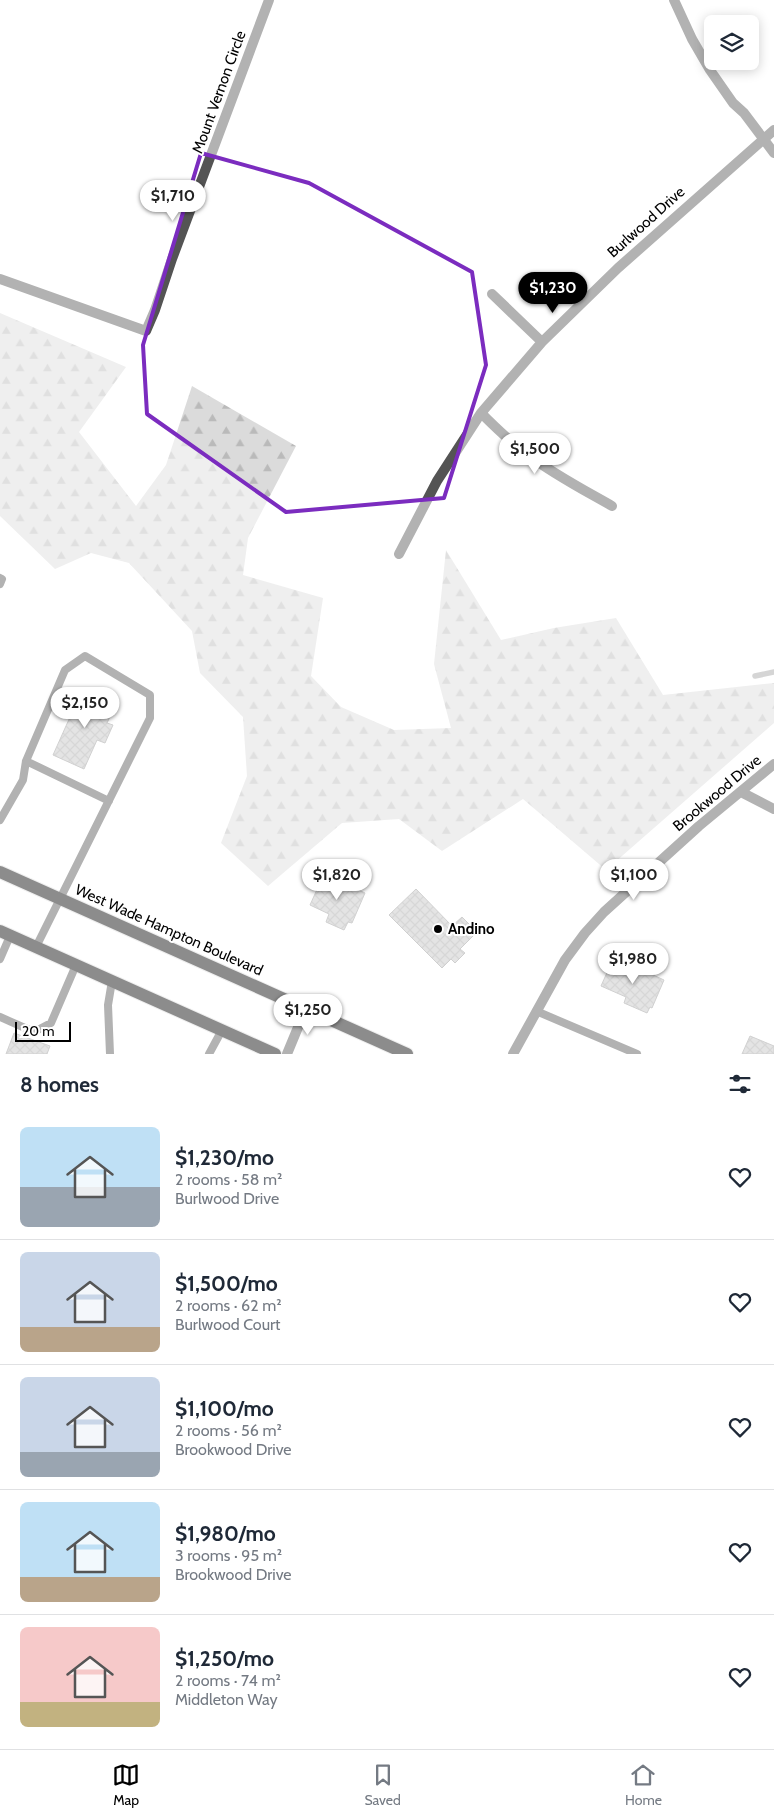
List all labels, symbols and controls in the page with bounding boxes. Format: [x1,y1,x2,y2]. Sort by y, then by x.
map controls [704,15,759,70]
button: layers [704,15,759,70]
street label: Mount Vernon Circle [188,28,250,156]
pin: $1,710 [132,180,214,222]
street label: Burlwood Drive [604,182,689,261]
text: $1,710 [151,186,195,205]
pin: $1,230 [512,272,594,314]
text: $1,230 [529,278,577,297]
pin: $1,500 [494,432,576,475]
text: $1,500 [510,439,560,458]
pin: $2,150 [44,686,126,729]
text: $2,150 [62,693,108,712]
street label: Brookwood Drive [669,751,765,835]
pin: $1,820 [296,858,378,901]
pin: $1,100 [593,858,675,901]
text: $1,820 [313,865,361,884]
text: $1,100 [610,865,658,884]
street label: West Wade Hampton Boulevard [72,880,266,980]
place label: Andino [448,920,495,938]
marker: Andino [432,923,444,935]
pin: $1,980 [592,942,674,985]
text: $1,980 [609,949,657,968]
pin: $1,250 [267,994,349,1036]
text: $1,250 [284,1000,332,1019]
scale bar [15,1019,71,1042]
text: 20 m [22,1022,55,1040]
icon: filters [726,1070,754,1098]
text: 8 homes [20,1072,99,1097]
text: $1,230/mo [175,1145,274,1170]
icon: home [60,1147,120,1207]
icon: heart [726,1163,754,1191]
text: 2 rooms · 58 m² [175,1170,282,1189]
text: Burlwood Drive [175,1189,279,1208]
text: $1,500/mo [175,1271,278,1296]
icon: home [60,1272,120,1332]
icon: heart [726,1288,754,1316]
text: 2 rooms · 62 m² [175,1296,282,1315]
text: Burlwood Court [175,1315,280,1334]
text: $1,100/mo [175,1396,274,1421]
icon: home [60,1397,120,1457]
icon: heart [726,1413,754,1441]
text: 2 rooms · 56 m² [175,1421,282,1440]
text: Brookwood Drive [175,1440,292,1459]
text: $1,980/mo [175,1521,276,1546]
icon: home [60,1522,120,1582]
icon: heart [726,1538,754,1566]
text: 3 rooms · 95 m² [175,1546,282,1565]
text: Brookwood Drive [175,1565,292,1584]
text: $1,250/mo [175,1646,274,1671]
icon: home [60,1647,120,1707]
icon: heart [726,1663,754,1691]
text: 2 rooms · 74 m² [175,1671,281,1690]
text: Middleton Way [175,1690,277,1709]
tab: Map [112,1761,140,1809]
tab: Saved [364,1761,401,1809]
tab: Home [625,1761,662,1809]

